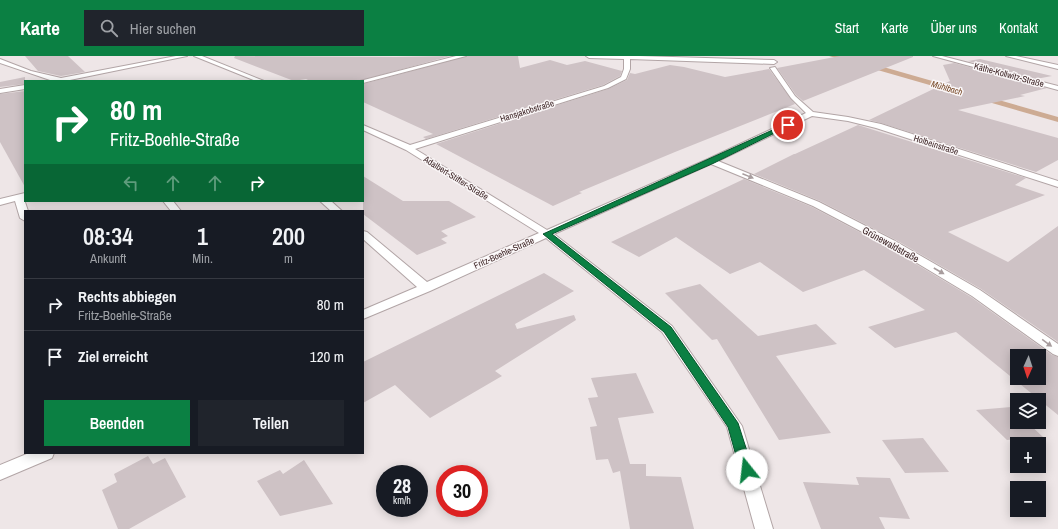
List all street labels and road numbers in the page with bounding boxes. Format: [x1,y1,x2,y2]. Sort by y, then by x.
street label: Käthe-Kollwitz-Straße [973,60,1045,90]
street label: Hansjakobstraße [499,97,555,125]
street label: Holbeinstraße [912,132,960,158]
street label: Adalbert-Stifter-Straße [420,153,491,203]
street label: Grünewaldstraße [860,224,922,266]
street label: Fritz-Boehle-Straße [472,234,536,272]

